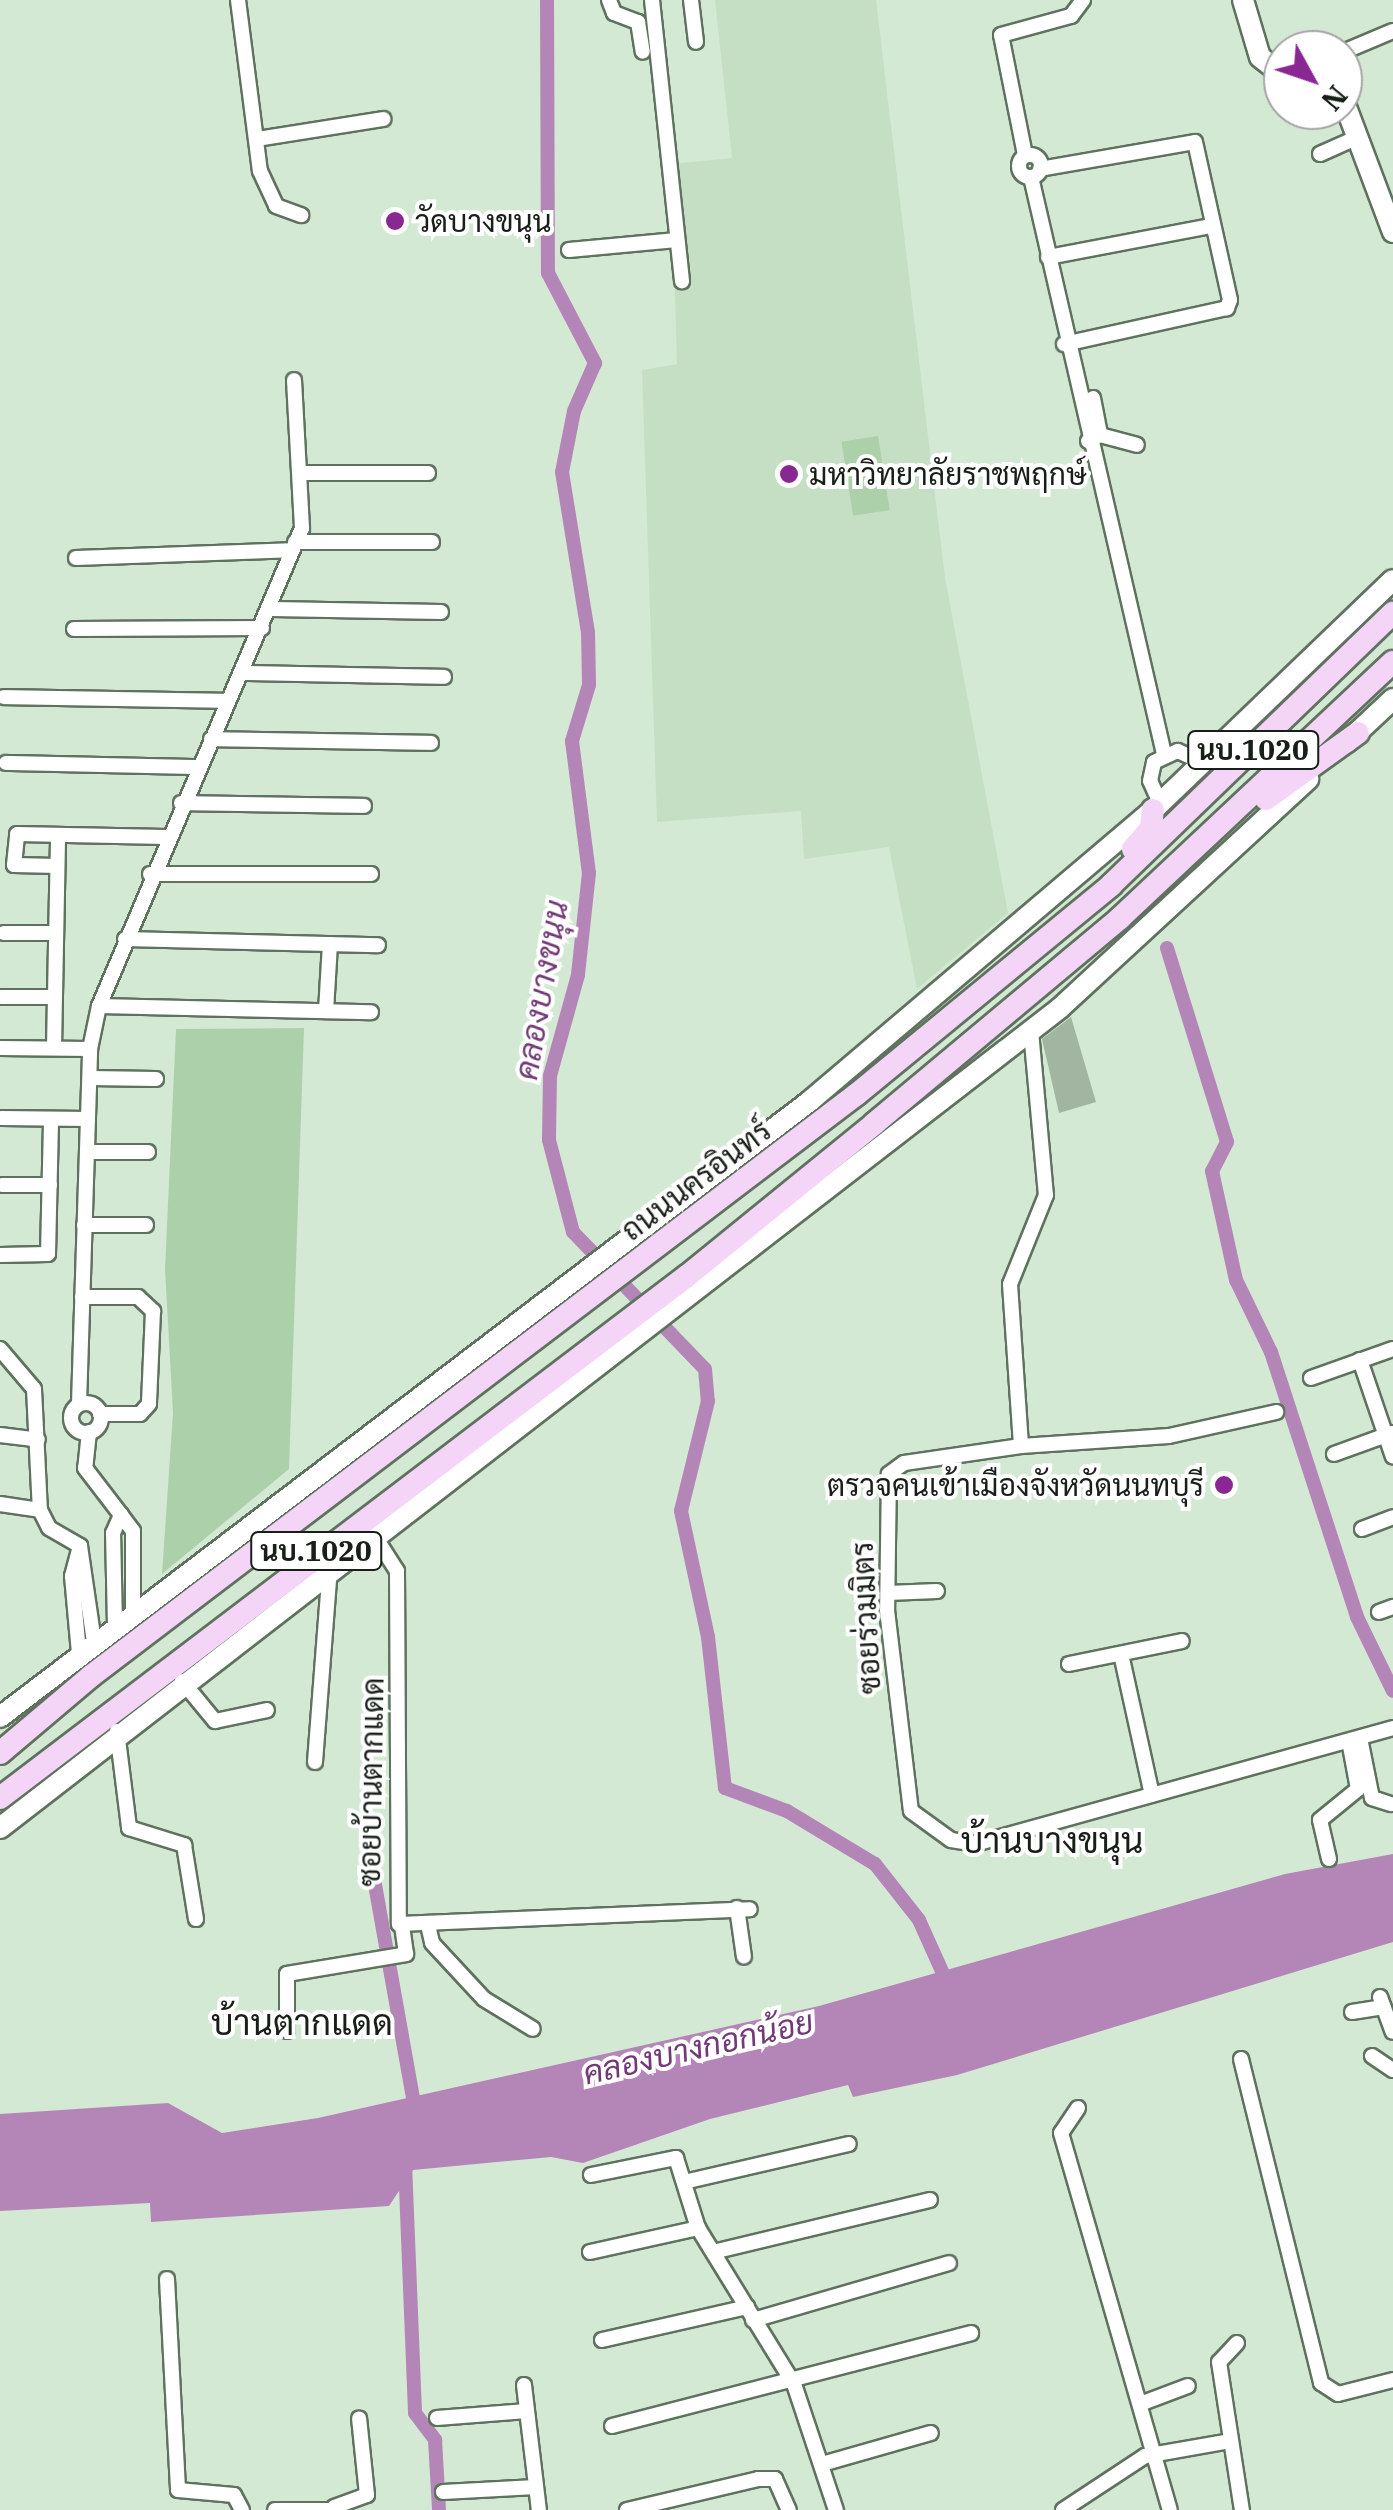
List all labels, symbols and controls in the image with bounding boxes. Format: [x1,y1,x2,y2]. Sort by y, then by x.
north arrow [1263,30,1363,130]
text: N [1314,78,1356,119]
place label: วัดบางขนุน [415,203,552,239]
marker: วัดบางขนุน [384,210,406,232]
place label: มหาวิทยาลัยราชพฤกษ์ [809,456,1086,492]
marker: มหาวิทยาลัยราชพฤกษ์ [778,463,800,485]
road number: นบ.1020 [1186,727,1320,773]
water label: คลองบางขนุน [506,897,576,1083]
street label: ถนนนครอินทร์ [614,1112,778,1248]
place label: ตรวจคนเข้าเมืองจังหวัดนนทบุรี [827,1467,1204,1503]
marker: ตรวจคนเข้าเมืองจังหวัดนนทบุรี [1213,1474,1235,1496]
road number: นบ.1020 [248,1528,384,1574]
street label: ซอยร่วมมิตร [844,1541,888,1695]
street label: ซอยบ้านตากแดด [351,1677,391,1887]
district label: บ้านบางขนุน [961,1819,1143,1861]
district label: บ้านตากแดด [211,2001,393,2043]
water label: คลองบางกอกน้อย [579,2002,817,2092]

